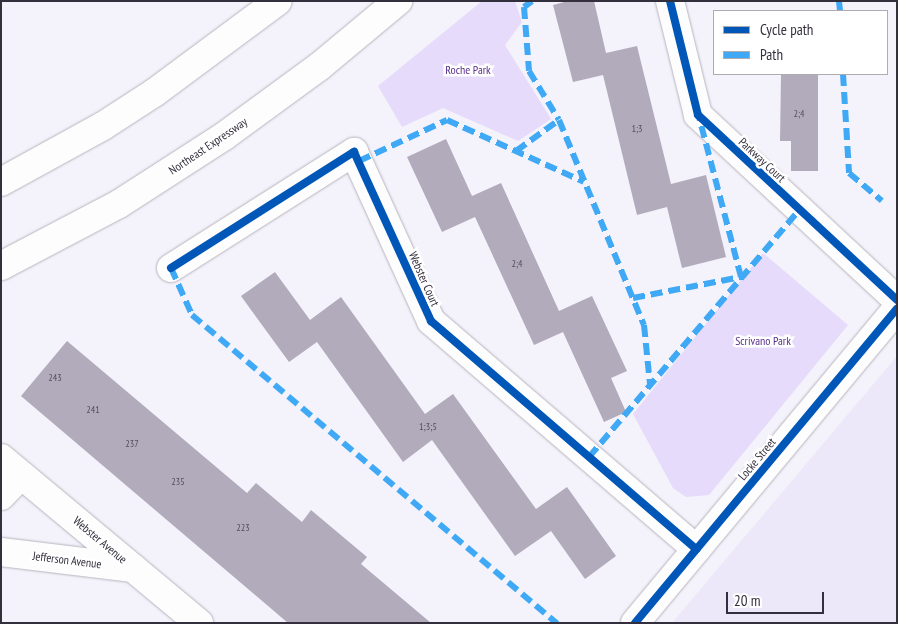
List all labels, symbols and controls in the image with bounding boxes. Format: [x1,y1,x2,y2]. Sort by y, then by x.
legend [713,10,888,75]
text: Cycle path [760,20,813,39]
text: Path [760,45,783,64]
park label: Roche Park [445,63,491,77]
house number: 2;4 [793,108,805,120]
street label: Northeast Expressway [166,114,250,178]
house number: 1;3 [631,123,643,135]
street label: Parkway Court [735,135,789,185]
street label: Webster Court [406,249,442,309]
house number: 2;4 [511,258,523,270]
park label: Scrivano Park [735,334,791,348]
house number: 243 [48,372,62,384]
house number: 241 [86,404,100,416]
house number: 1;3;5 [419,421,437,433]
street label: Locke Street [735,435,779,483]
house number: 237 [125,438,139,450]
house number: 235 [171,476,185,488]
street label: Webster Avenue [70,513,130,567]
house number: 223 [236,522,250,534]
street label: Jefferson Avenue [32,549,102,571]
scale bar [728,582,826,614]
text: 20 m [734,591,760,610]

